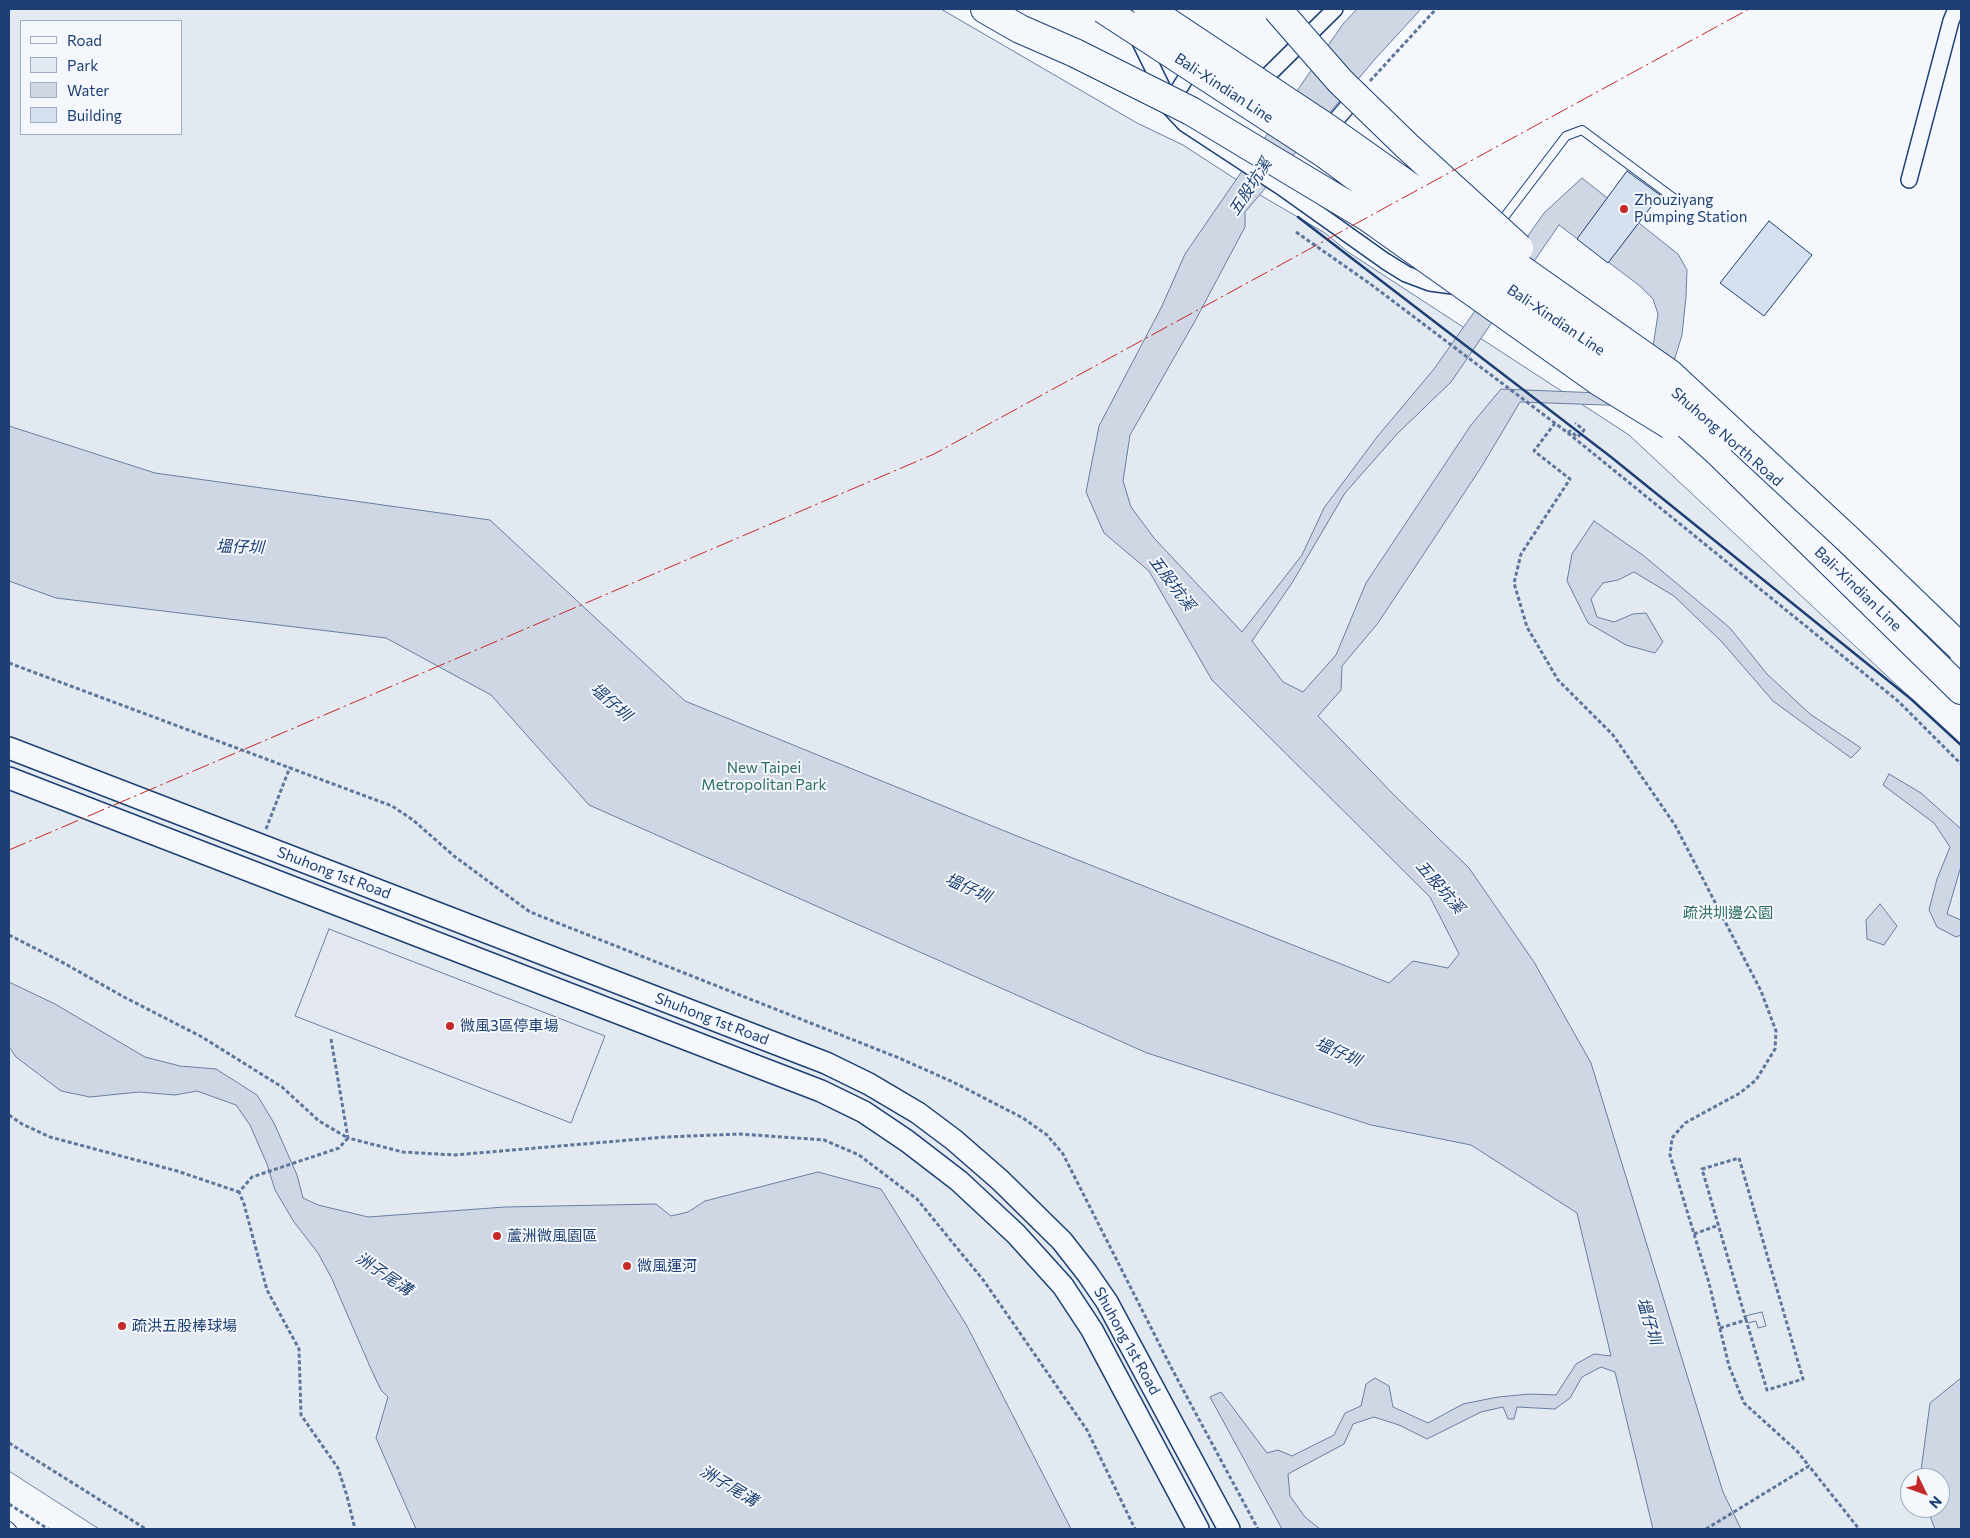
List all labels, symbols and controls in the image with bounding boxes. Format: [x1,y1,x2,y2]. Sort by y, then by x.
legend [20,20,182,135]
text: Road [67,31,102,49]
street label: Bali-Xindian Line [1171,49,1277,127]
text: Park [67,56,98,74]
text: Water [67,81,109,99]
text: Building [67,106,122,124]
water label: 五股坑溪 [1225,155,1275,219]
place label: Zhouziyang Pumping Station [1634,191,1747,226]
marker: Zhouziyang Pumping Station [1618,203,1630,215]
street label: Bali-Xindian Line [1504,281,1608,359]
street label: Shuhong North Road [1668,384,1786,490]
water label: 塭仔圳 [216,537,264,557]
street label: Bali-Xindian Line [1811,543,1905,635]
water label: 五股坑溪 [1145,552,1199,614]
water label: 塭仔圳 [587,679,635,725]
park label: New Taipei Metropolitan Park [701,759,827,794]
street label: Shuhong 1st Road [275,843,393,903]
water label: 五股坑溪 [1412,857,1468,917]
water label: 塭仔圳 [942,869,994,907]
park label: 疏洪圳邊公園 [1683,904,1773,922]
street label: Shuhong 1st Road [653,989,771,1049]
place label: 微風3區停車場 [460,1017,559,1035]
marker: 微風3區停車場 [444,1020,456,1032]
water label: 塭仔圳 [1312,1033,1364,1071]
place label: 蘆洲微風園區 [507,1227,597,1245]
marker: 蘆洲微風園區 [491,1230,503,1242]
water label: 洲子尾溝 [352,1248,416,1300]
place label: 微風運河 [637,1257,697,1275]
marker: 微風運河 [621,1260,633,1272]
street label: Shuhong 1st Road [1090,1284,1164,1398]
water label: 塭仔圳 [1633,1295,1665,1347]
place label: 疏洪五股棒球場 [132,1317,237,1335]
marker: 疏洪五股棒球場 [116,1320,128,1332]
water label: 洲子尾溝 [697,1461,761,1511]
north arrow [1900,1468,1950,1518]
text: N [1926,1493,1946,1512]

